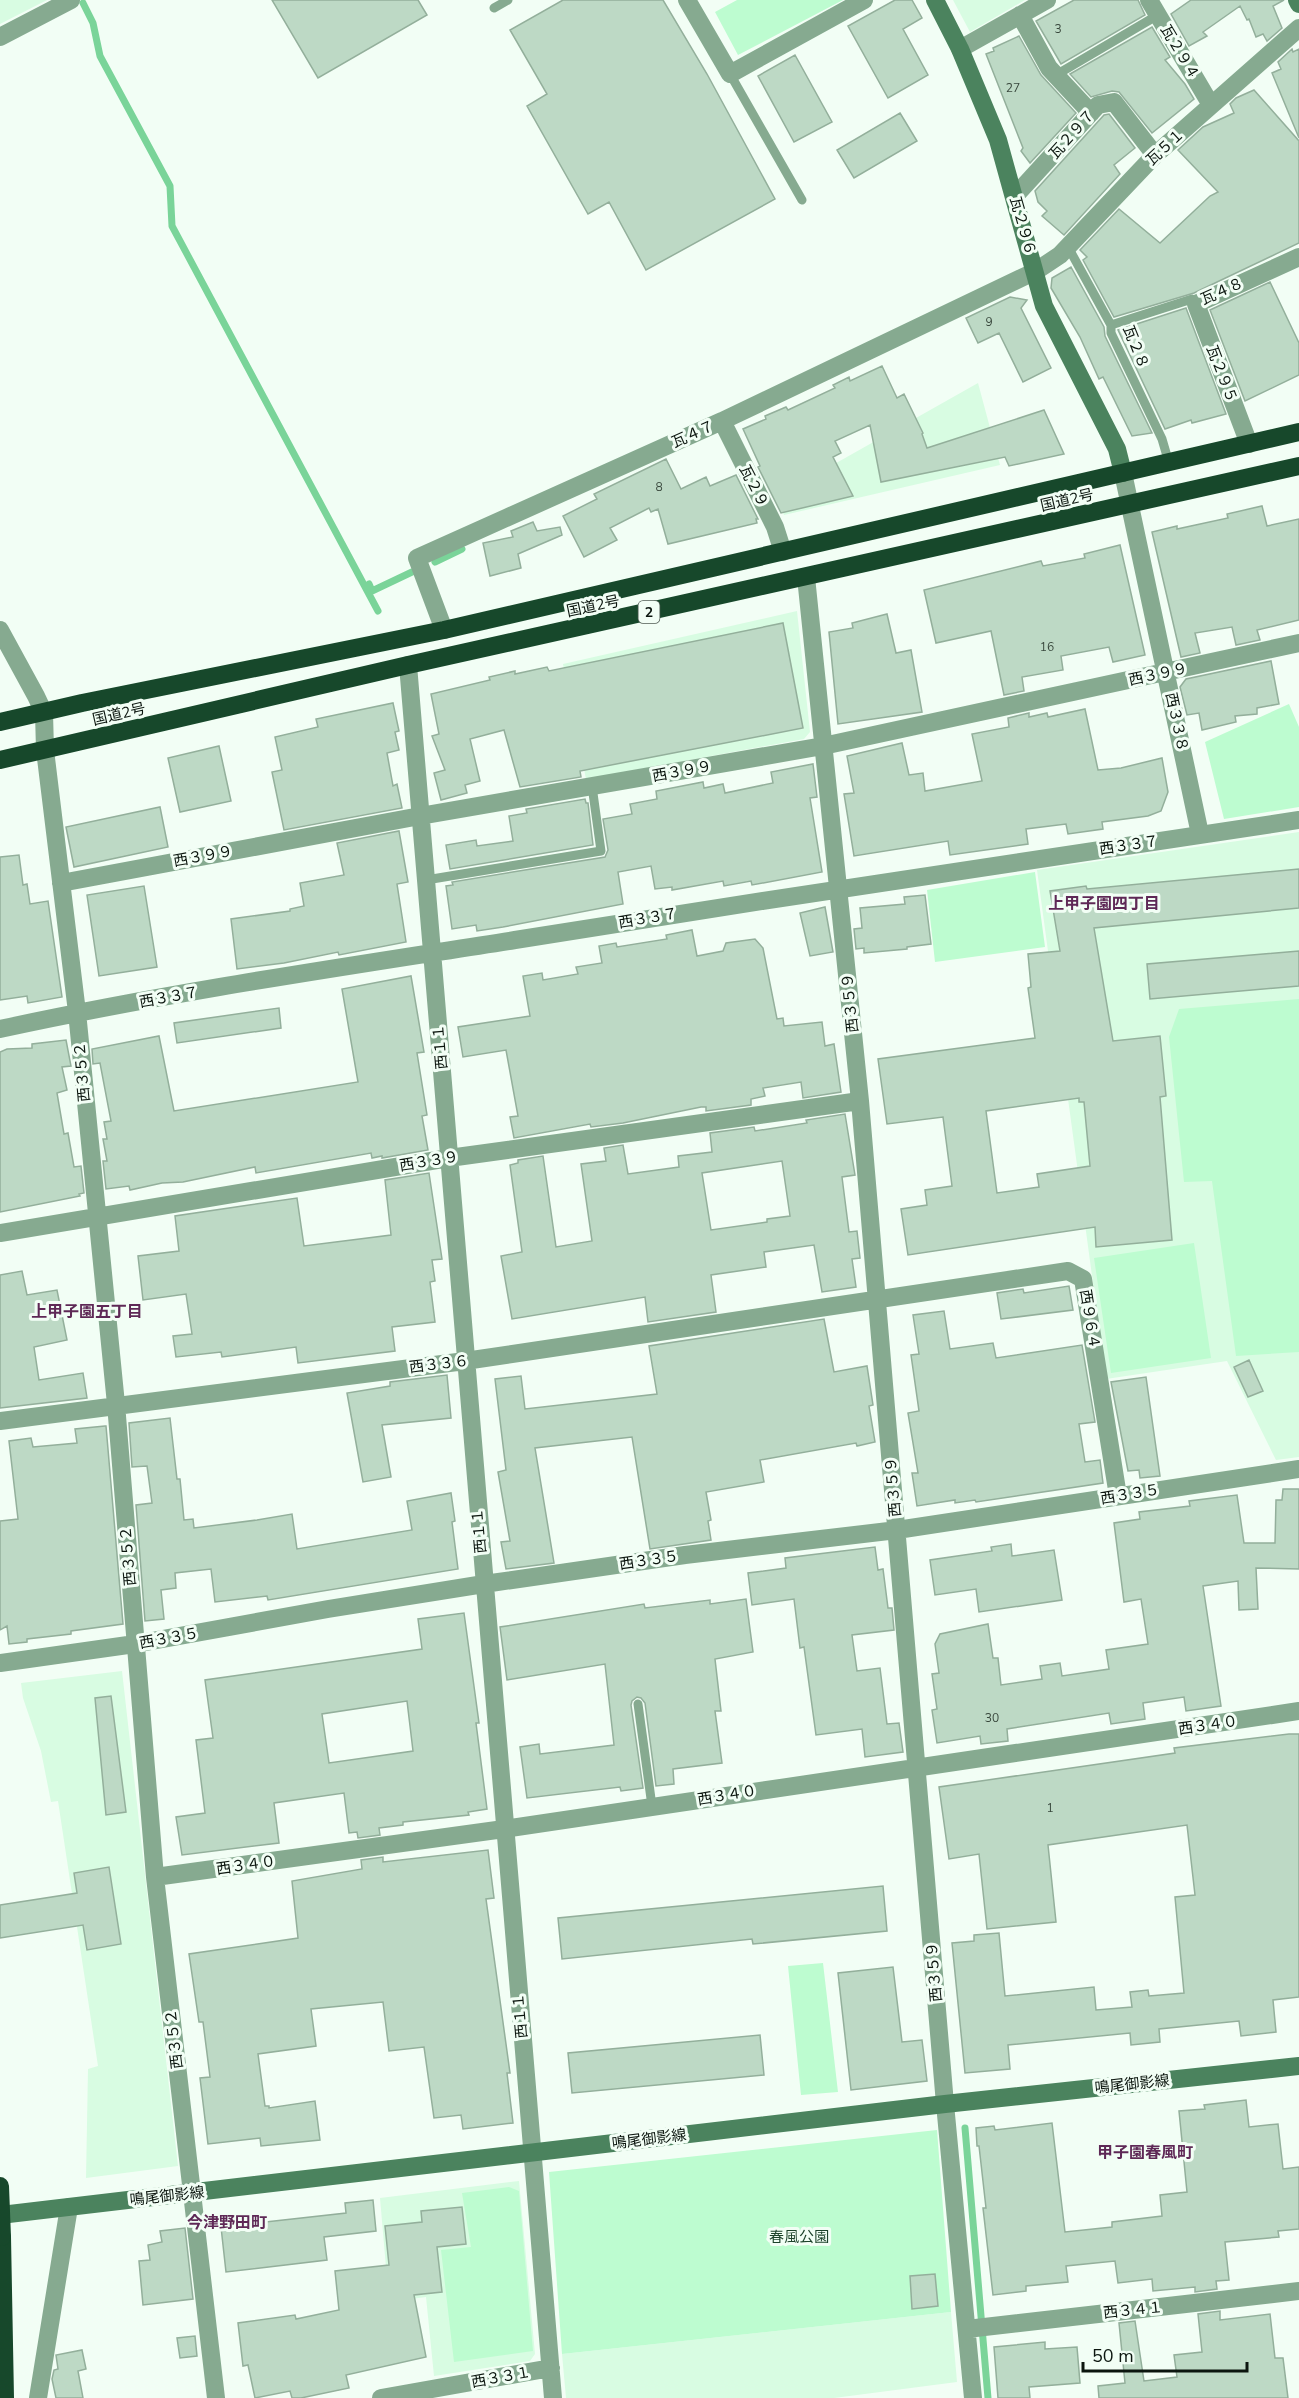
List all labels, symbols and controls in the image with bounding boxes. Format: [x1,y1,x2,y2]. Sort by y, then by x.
house number: 3 [1054,21,1062,37]
street label: 瓦２９４ [1156,21,1204,83]
house number: 27 [1006,80,1020,96]
street label: 瓦２９７ [1044,105,1100,163]
street label: 瓦５１ [1142,124,1188,170]
street label: 瓦２９６ [1005,194,1041,258]
street label: 瓦４８ [1197,273,1247,309]
house number: 9 [985,314,993,330]
street label: 瓦２８ [1118,322,1154,372]
street label: 瓦２９５ [1202,342,1242,406]
street label: 瓦４７ [668,416,718,452]
street label: 瓦２９ [735,461,773,511]
house number: 8 [655,479,663,495]
street label: 国道2号 [1038,484,1096,516]
street label: 国道2号 [565,591,621,621]
road number: 2 [638,601,660,623]
house number: 16 [1040,639,1054,655]
street label: 西３９９ [1127,658,1189,690]
street label: 西３３８ [1161,691,1193,753]
street label: 国道2号 [90,698,148,730]
street label: 西３９９ [651,756,713,786]
street label: 西３３７ [1098,831,1160,859]
street label: 西３９９ [172,841,234,871]
district label: 上甲子園四丁目 [1048,893,1160,915]
street label: 西３３７ [617,903,679,933]
street label: 西３５９ [837,972,863,1034]
street label: 西３３７ [138,982,200,1012]
street label: 西１１ [428,1024,452,1070]
street label: 西３５２ [69,1041,95,1103]
street label: 西３３９ [398,1146,460,1176]
street label: 西９６４ [1075,1288,1105,1350]
district label: 上甲子園五丁目 [31,1301,143,1323]
street label: 西３３６ [408,1350,470,1378]
street label: 西３５９ [880,1456,906,1518]
street label: 西３３５ [1099,1479,1161,1509]
street label: 西１１ [467,1508,491,1554]
street label: 西３５２ [115,1525,141,1587]
street label: 西３３５ [618,1546,680,1574]
street label: 西３３５ [138,1623,200,1653]
house number: 30 [985,1710,999,1726]
street label: 西３４０ [1177,1711,1239,1739]
street label: 西３４０ [696,1780,758,1810]
house number: 1 [1046,1800,1054,1816]
street label: 西３４０ [215,1851,277,1879]
street label: 西３５９ [921,1941,947,2003]
street label: 西１１ [508,1993,532,2039]
street label: 西３５２ [160,2008,188,2070]
street label: 鳴尾御影線 [1094,2070,1170,2098]
street label: 鳴尾御影線 [611,2125,687,2153]
district label: 甲子園春風町 [1097,2142,1193,2164]
street label: 鳴尾御影線 [129,2182,205,2210]
district label: 今津野田町 [187,2212,267,2234]
park label: 春風公園 [769,2227,829,2247]
street label: 西３４１ [1102,2297,1164,2323]
scale bar [1083,2335,1246,2373]
text: 50 m [1092,2344,1134,2368]
street label: 西３３１ [470,2362,532,2392]

